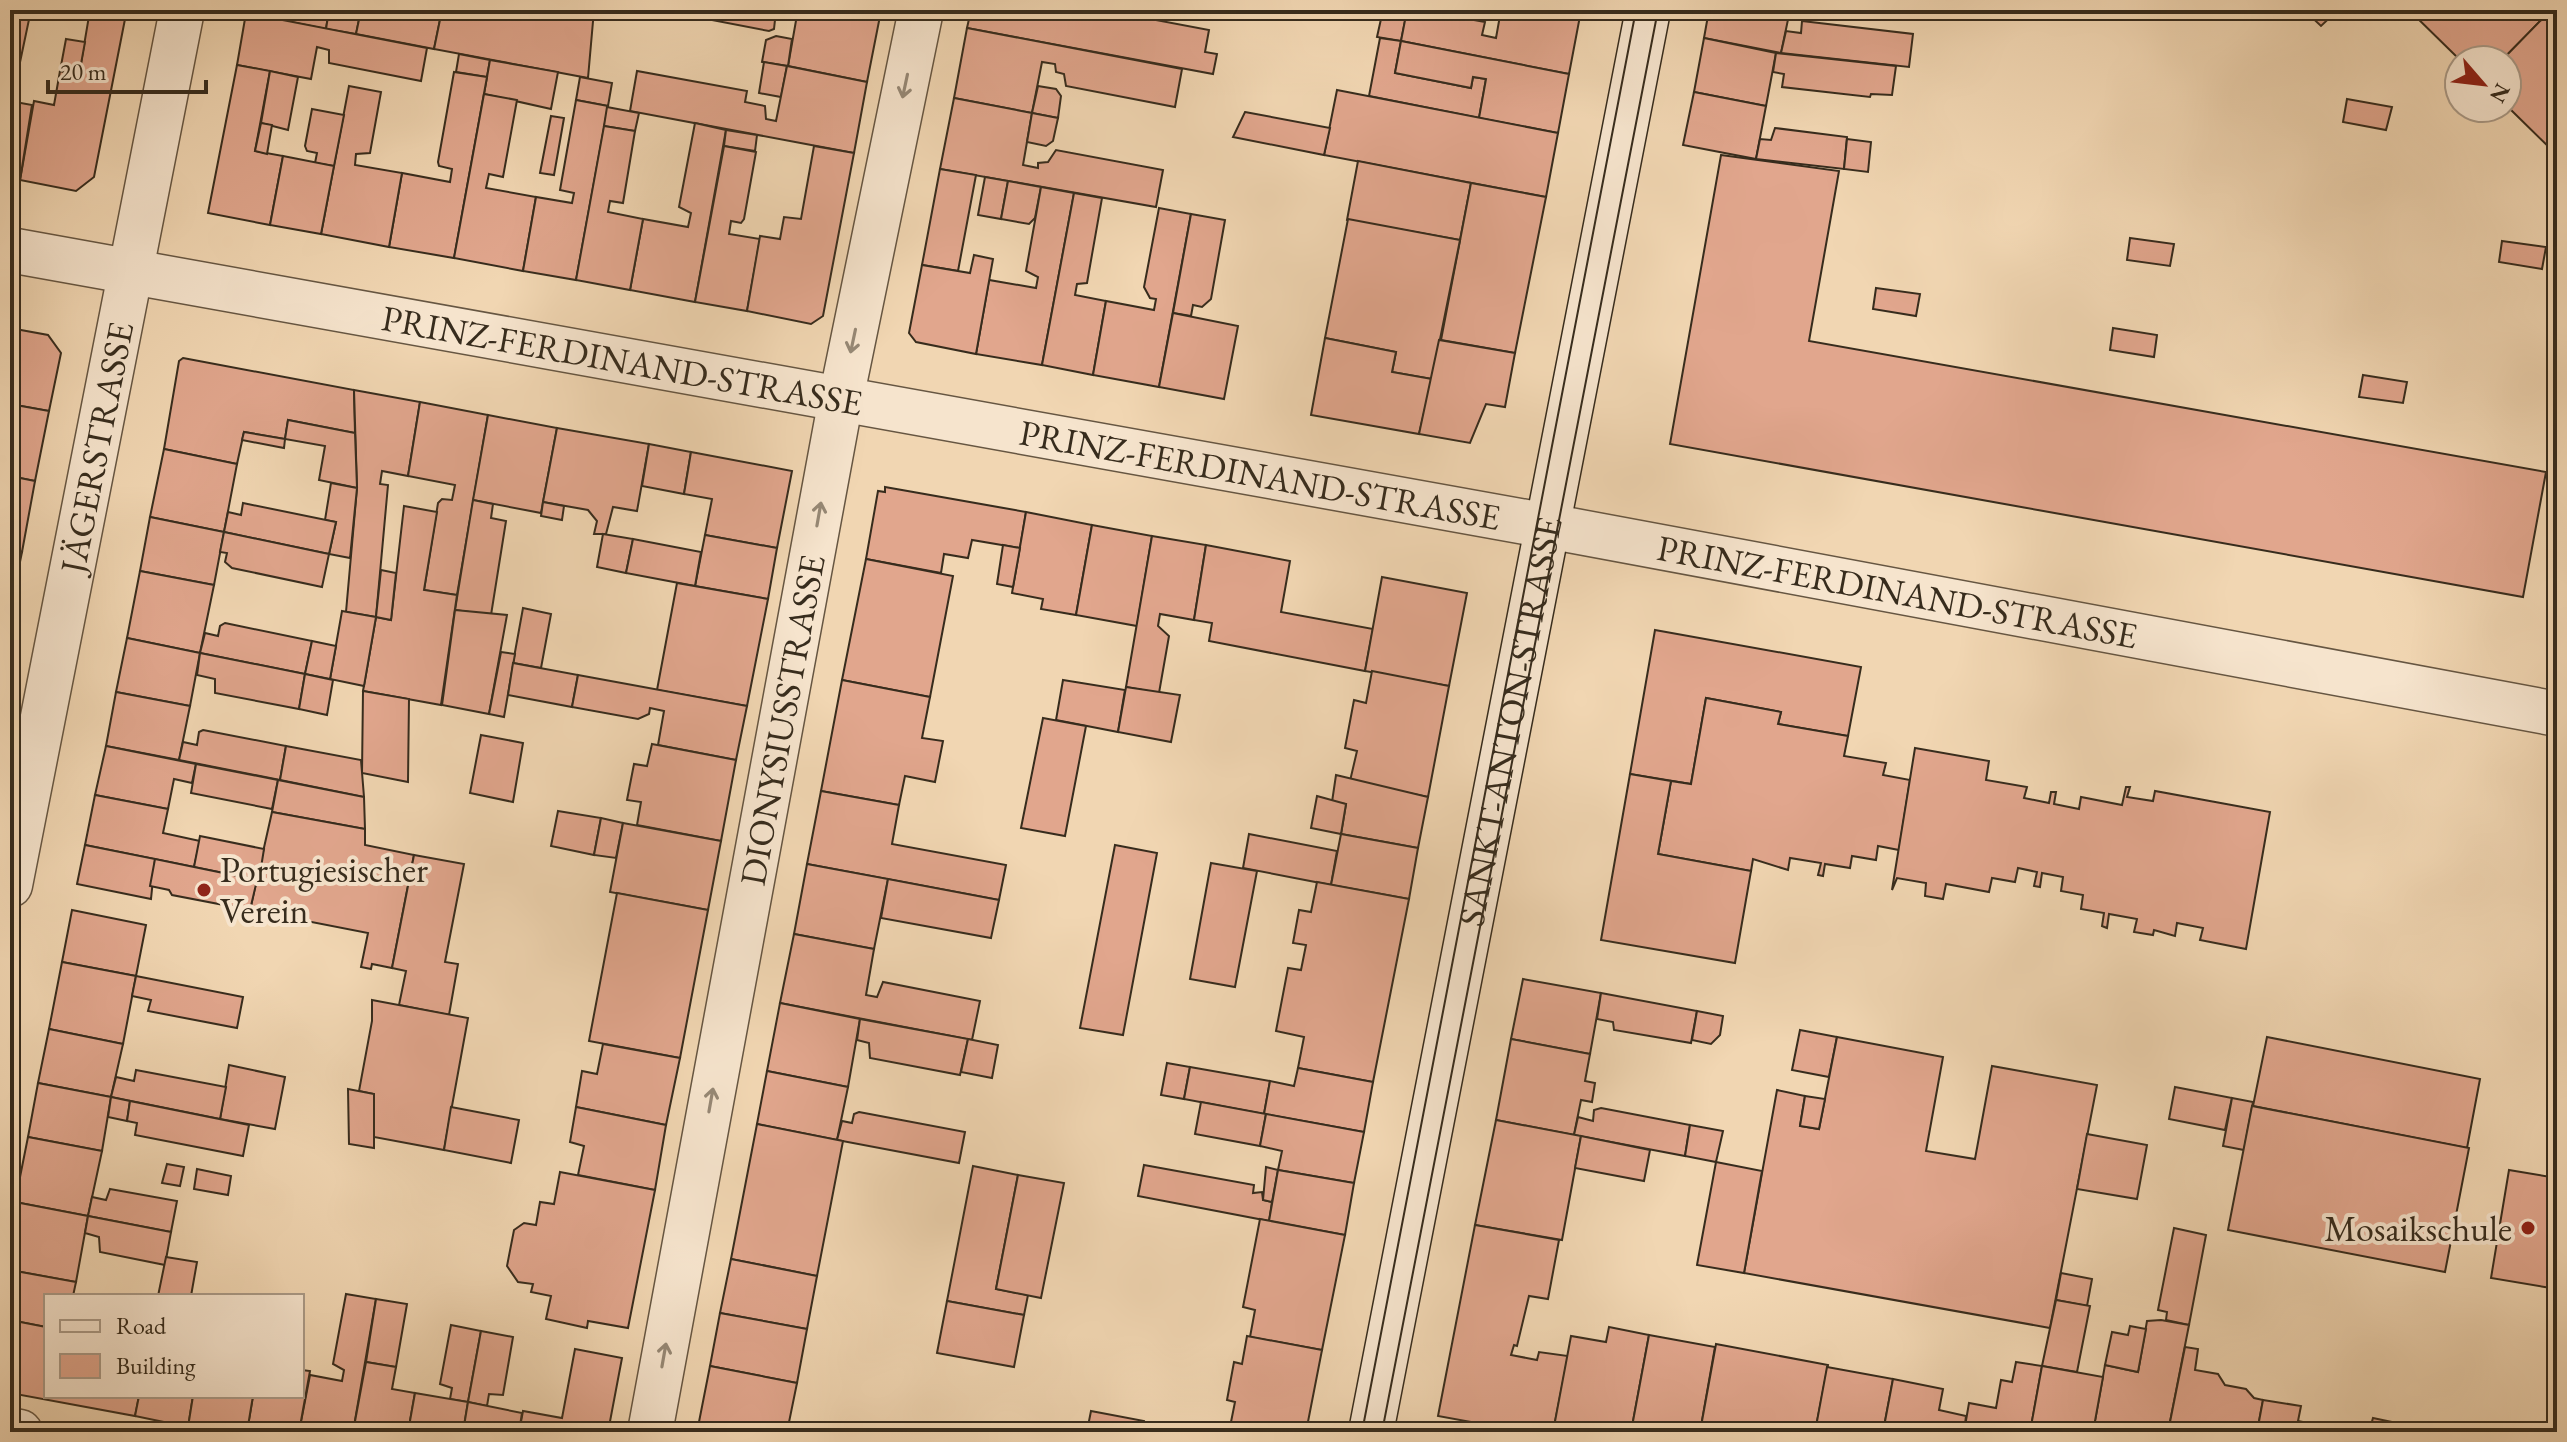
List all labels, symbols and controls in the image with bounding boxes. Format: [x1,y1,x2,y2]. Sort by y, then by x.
scale bar [48,44,206,94]
north arrow [2443,44,2523,124]
text: 20 m [60,56,107,87]
one-way arrow [897,73,912,99]
text: N [2483,78,2517,108]
street label: PRINZ-FERDINAND-STRASSE [378,294,866,426]
street label: JÄGERSTRASSE [48,318,144,580]
one-way arrow [844,328,859,353]
street label: PRINZ-FERDINAND-STRASSE [1016,408,1504,541]
one-way arrow [813,501,828,527]
street label: SANKT-ANTON-STRASSE [1447,513,1572,930]
street label: PRINZ-FERDINAND-STRASSE [1654,523,2141,659]
street label: DIONYSIUSSTRASSE [728,551,835,889]
place label: Portugiesischer Verein [220,846,428,934]
marker: Portugiesischer Verein [195,881,213,899]
one-way arrow [705,1087,720,1113]
place label: Mosaikschule [2324,1205,2512,1252]
marker: Mosaikschule [2519,1219,2537,1237]
legend [44,1294,304,1398]
text: Road [116,1310,167,1341]
one-way arrow [657,1343,672,1369]
text: Building [116,1350,196,1381]

